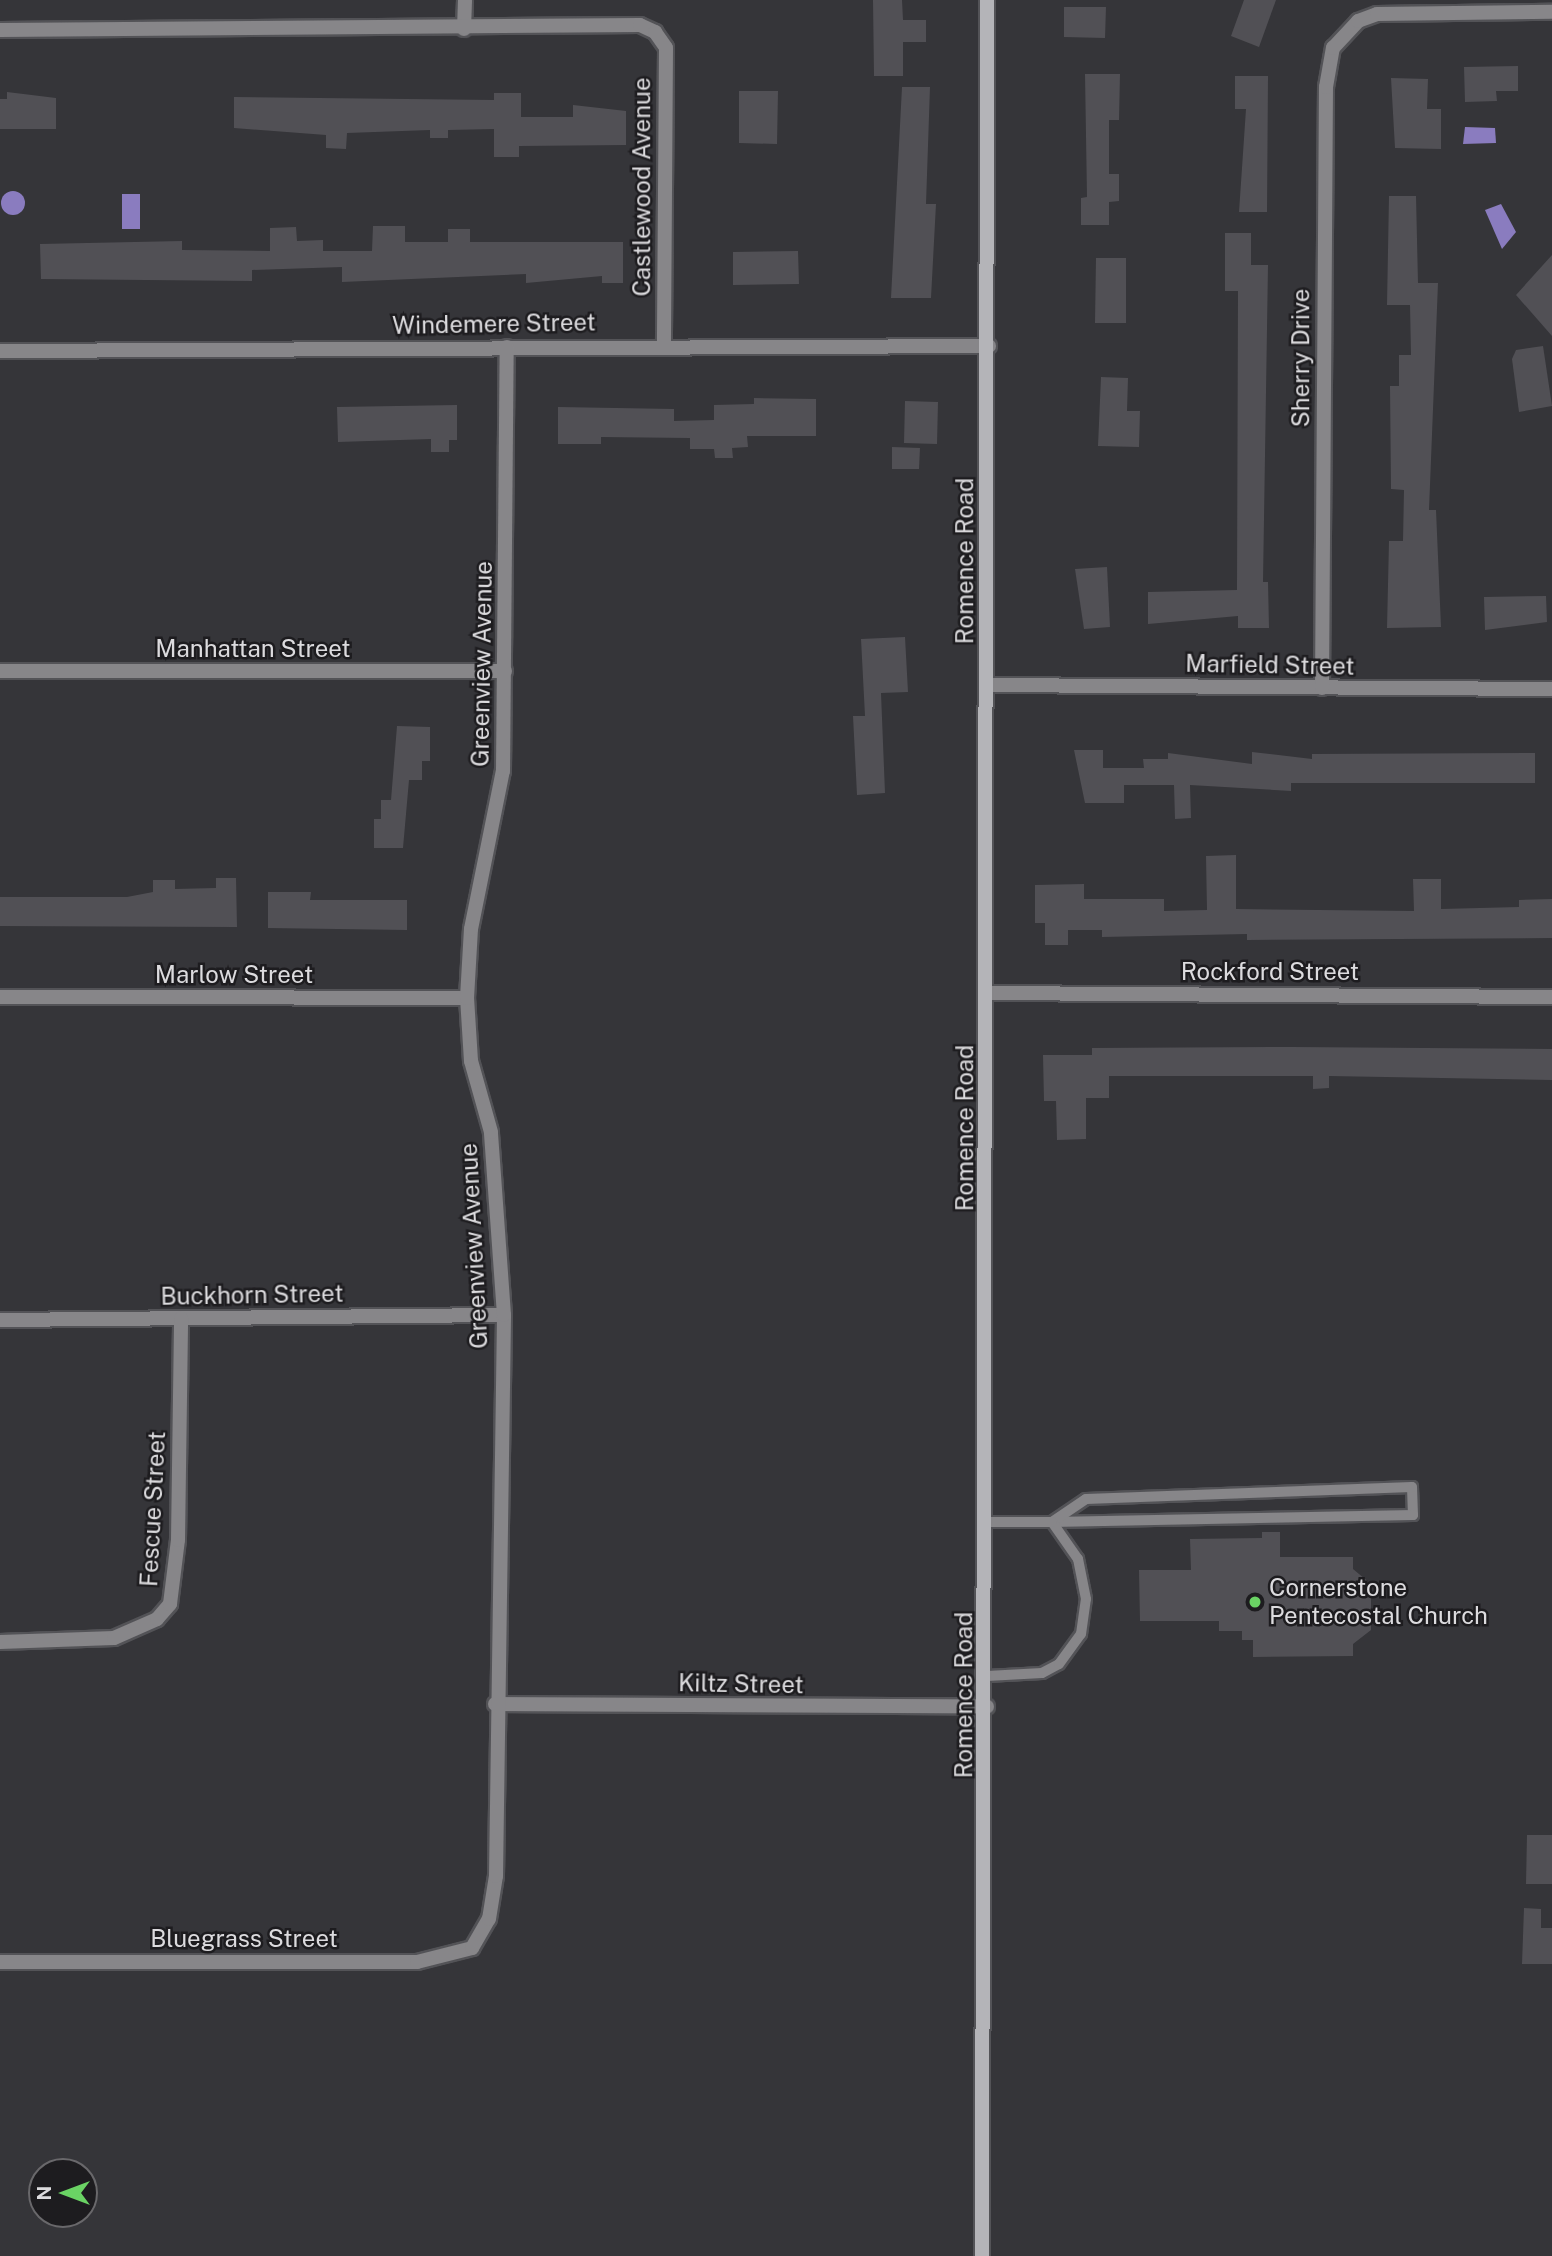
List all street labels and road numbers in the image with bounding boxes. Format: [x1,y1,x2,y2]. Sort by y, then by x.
street label: Castlewood Avenue [628,77,656,297]
street label: Sherry Drive [1287,289,1315,427]
street label: Windemere Street [392,308,596,340]
street label: Romence Road [951,478,979,644]
street label: Greenview Avenue [466,561,498,767]
street label: Manhattan Street [155,635,351,663]
street label: Marfield Street [1185,649,1355,681]
street label: Rockford Street [1181,958,1359,986]
street label: Marlow Street [155,961,313,989]
street label: Romence Road [951,1045,979,1211]
street label: Greenview Avenue [454,1142,494,1350]
street label: Buckhorn Street [160,1279,344,1311]
street label: Fescue Street [135,1430,171,1588]
street label: Romence Road [950,1612,978,1778]
street label: Kiltz Street [678,1669,804,1699]
street label: Bluegrass Street [150,1925,338,1953]

